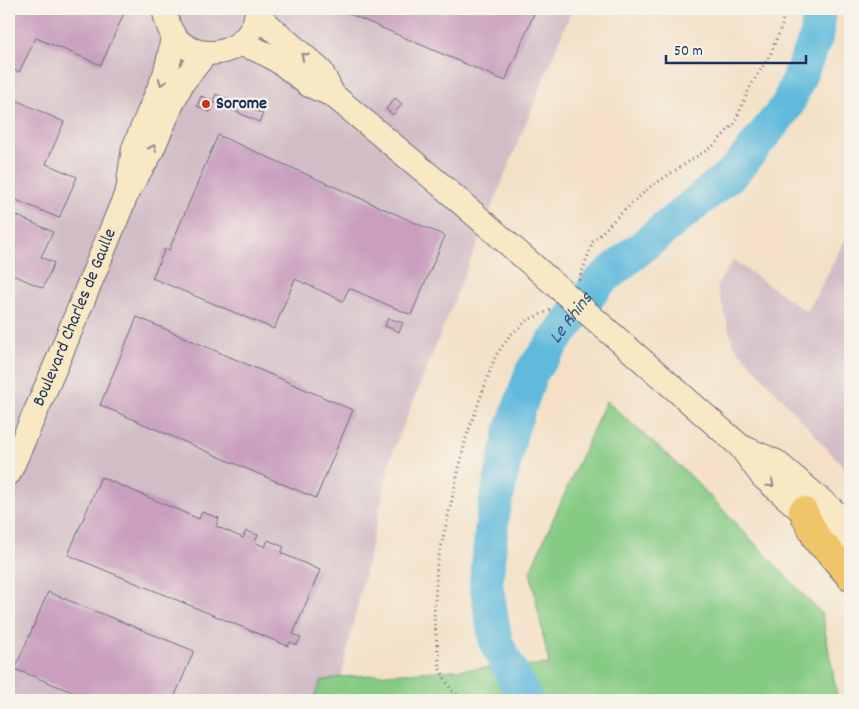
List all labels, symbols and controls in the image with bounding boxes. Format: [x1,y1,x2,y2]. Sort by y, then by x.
scale bar [666,32,806,64]
text: 50 m [674,41,703,63]
one-way arrow [301,54,310,62]
one-way arrow [158,77,168,86]
place label: Sorome [216,92,267,117]
marker: Sorome [200,98,212,110]
one-way arrow [147,144,158,153]
street label: Boulevard Charles de Gaulle [27,225,123,410]
water label: Le Rhins [543,286,601,350]
one-way arrow [766,478,775,487]

